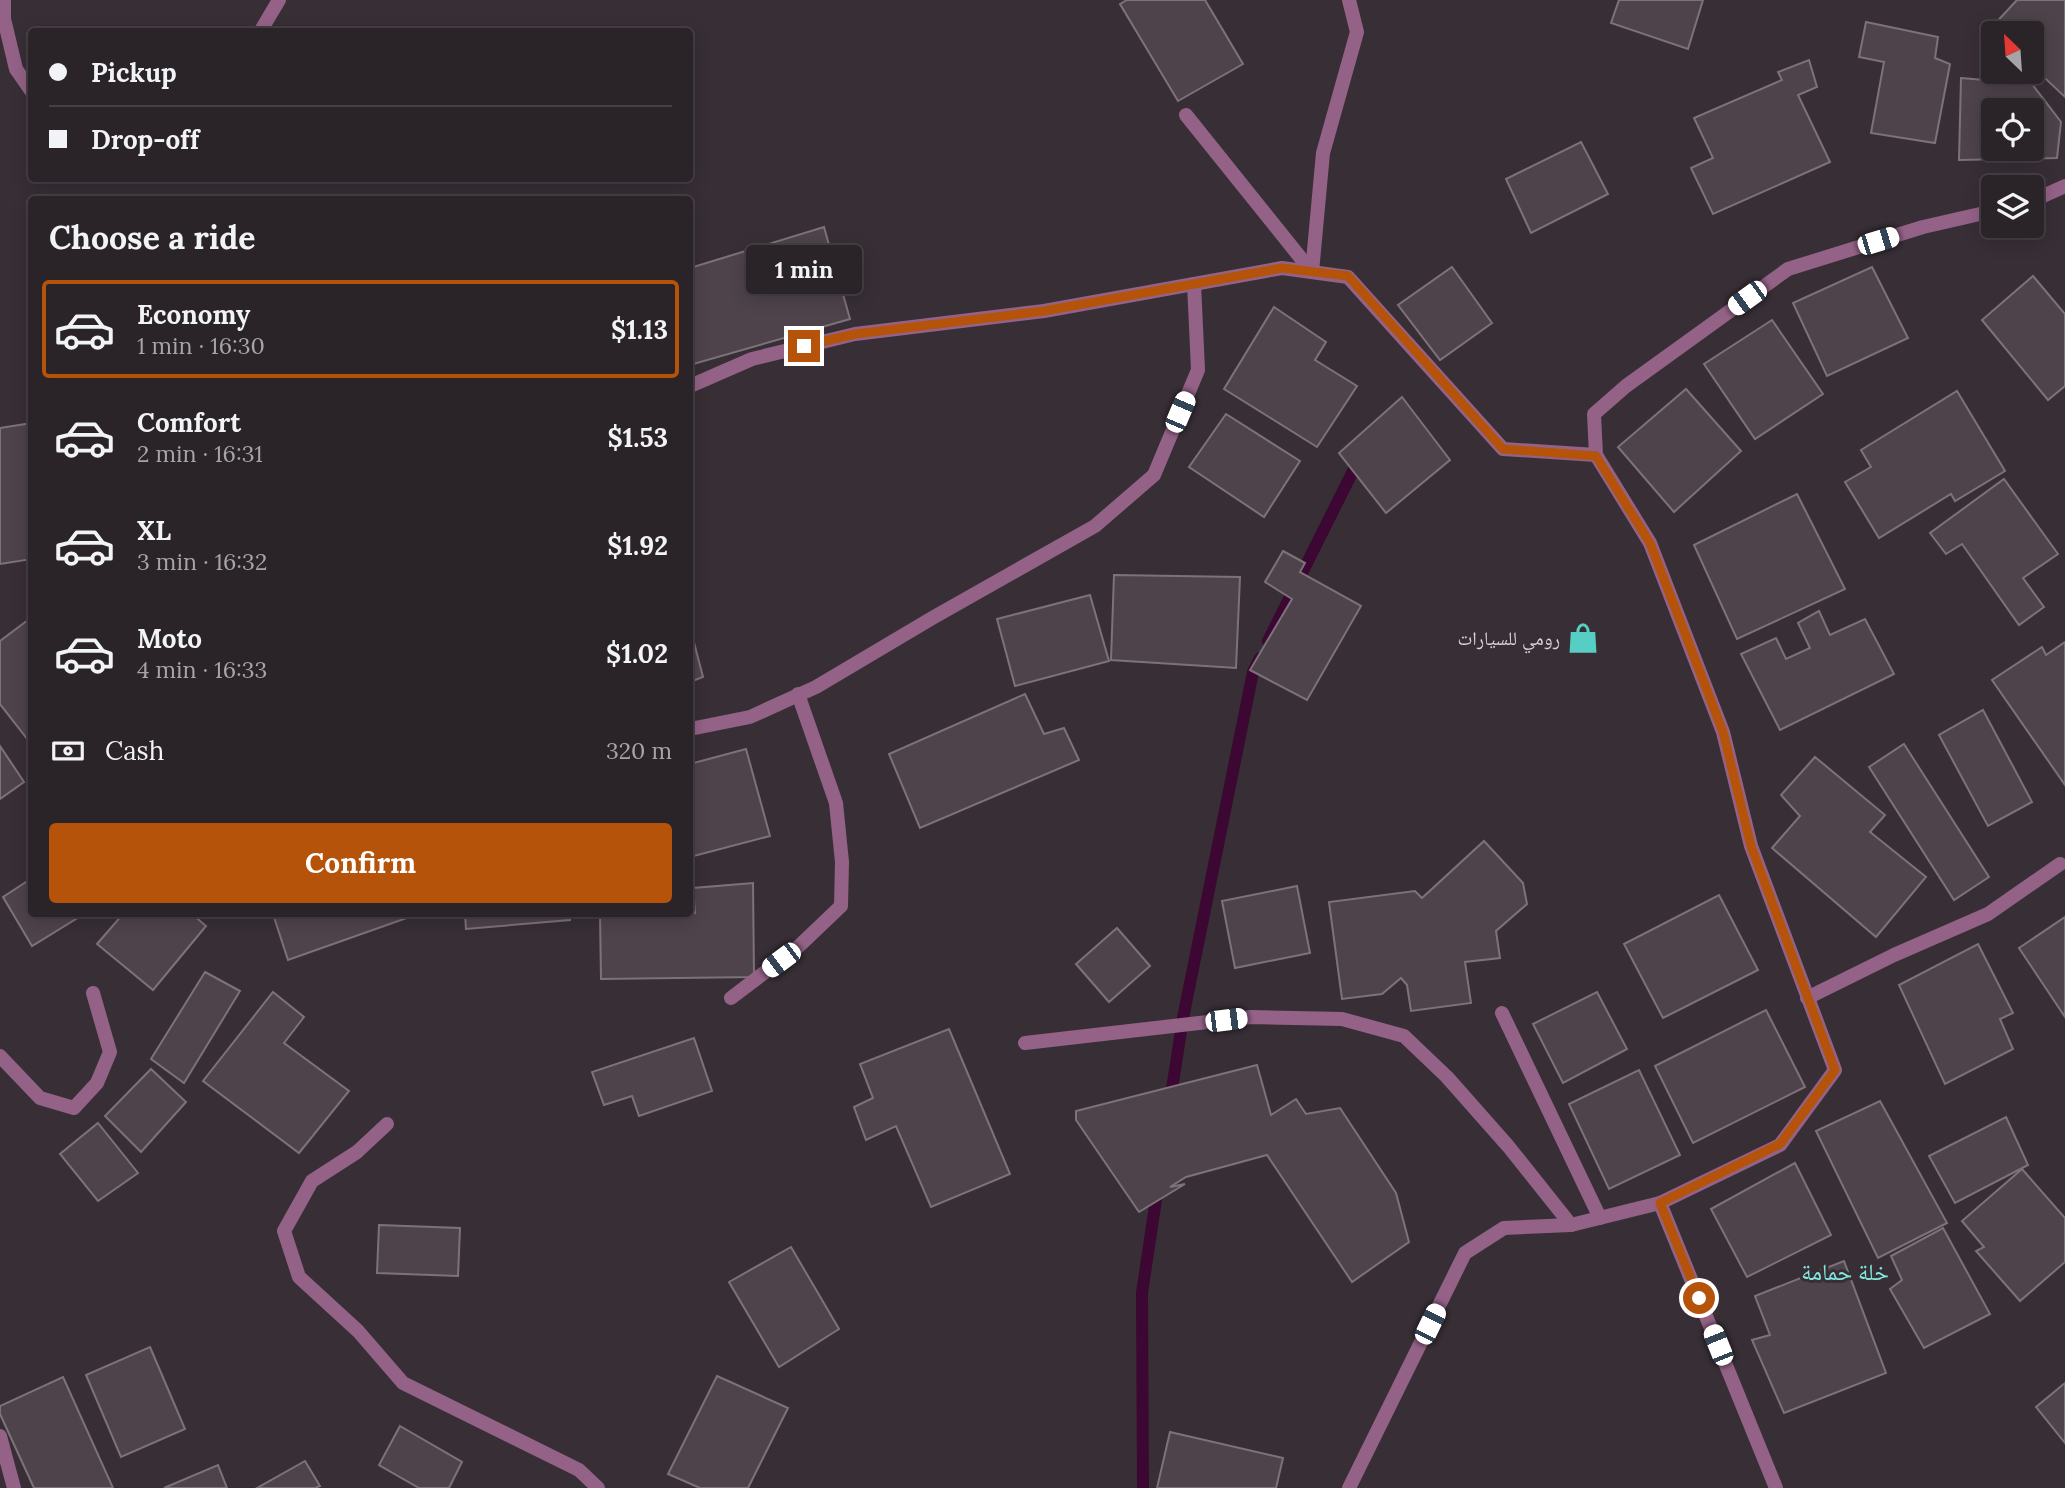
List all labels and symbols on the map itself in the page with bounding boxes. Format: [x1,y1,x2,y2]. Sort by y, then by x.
north arrow [1981,21,2044,84]
car [1855,225,1902,257]
callout: 1 min [746,244,862,294]
car [1724,277,1771,319]
route end [788,330,820,362]
car [1163,389,1198,435]
shop icon: رومي للسيارات [1566,621,1600,655]
place label: رومي للسيارات [1458,626,1560,654]
car [758,939,805,981]
car [1204,1007,1249,1033]
district label: خلة حمامة [1801,1257,1889,1286]
route start [1683,1282,1715,1314]
car [1412,1301,1449,1347]
car [1701,1322,1736,1368]

